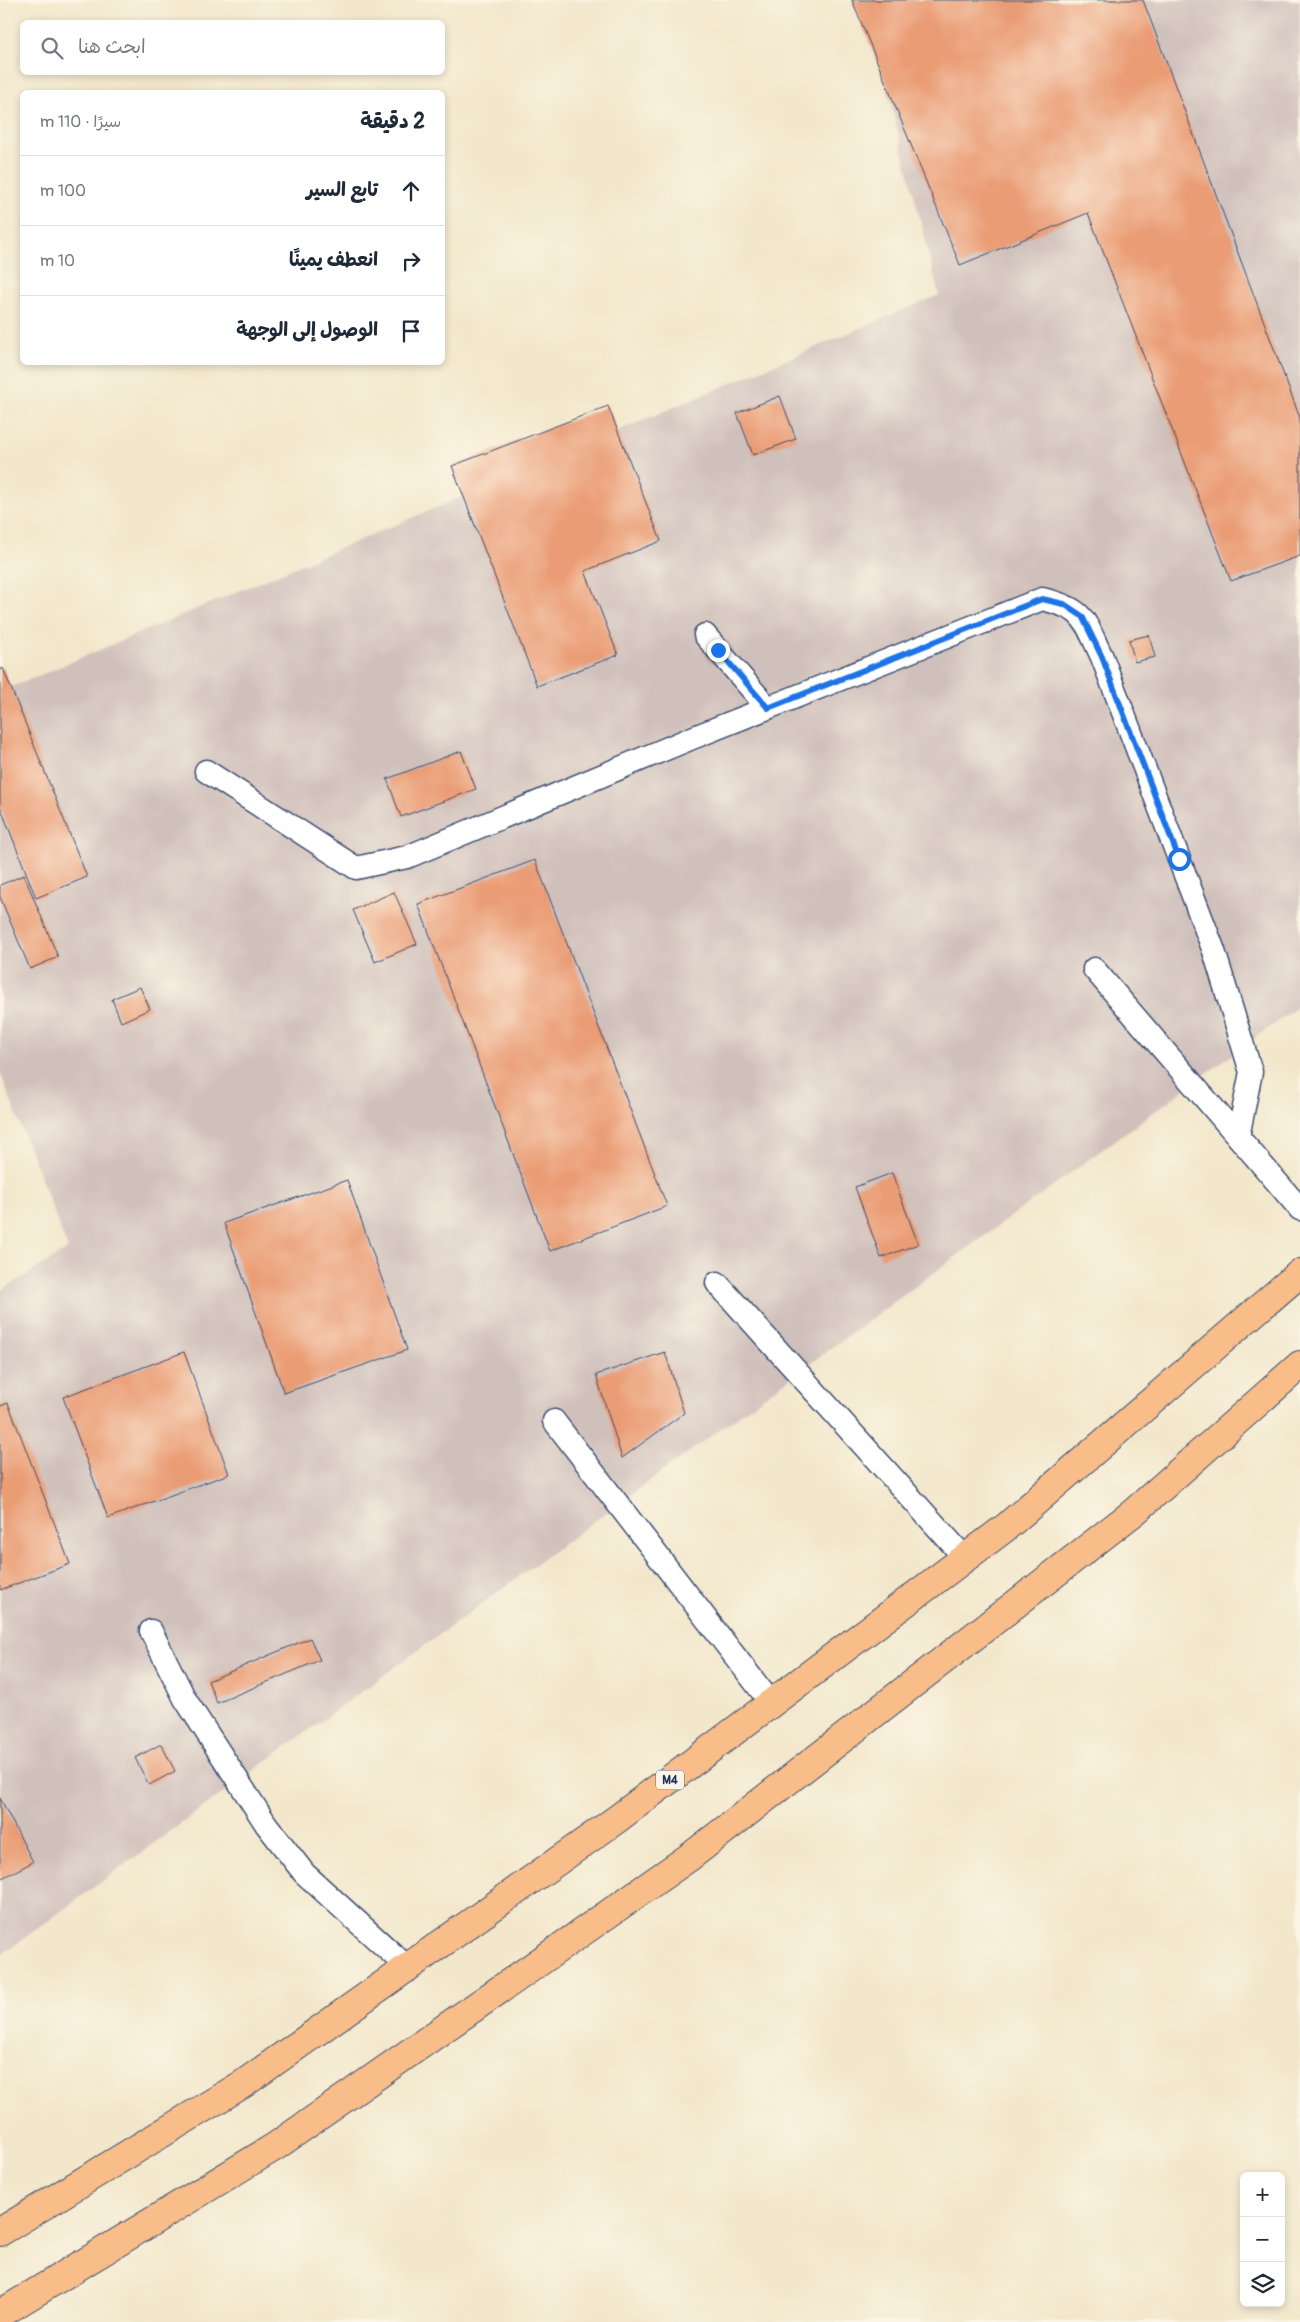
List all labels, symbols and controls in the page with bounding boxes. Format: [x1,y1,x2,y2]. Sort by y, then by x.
search box [20,20,445,75]
icon: search [38,34,66,62]
text: ابحث هنا [78,35,146,59]
text: 2 دقيقة [360,108,425,135]
text: سيرًا · 110 m [40,112,121,132]
icon: ahead [397,177,425,205]
text: تابع السير [306,178,378,202]
text: 100 m [40,181,86,201]
icon: right [397,247,425,275]
text: انعطف يمينًا [289,248,378,272]
text: 10 m [40,251,75,271]
icon: arrive [397,317,425,345]
text: الوصول إلى الوجهة [236,318,378,342]
route end [707,639,730,662]
route start [1168,848,1191,871]
road number: M4 [656,1770,684,1790]
map controls [1240,2172,1285,2307]
button: + [1240,2172,1285,2217]
button: − [1240,2217,1285,2262]
button: layers [1240,2262,1285,2307]

